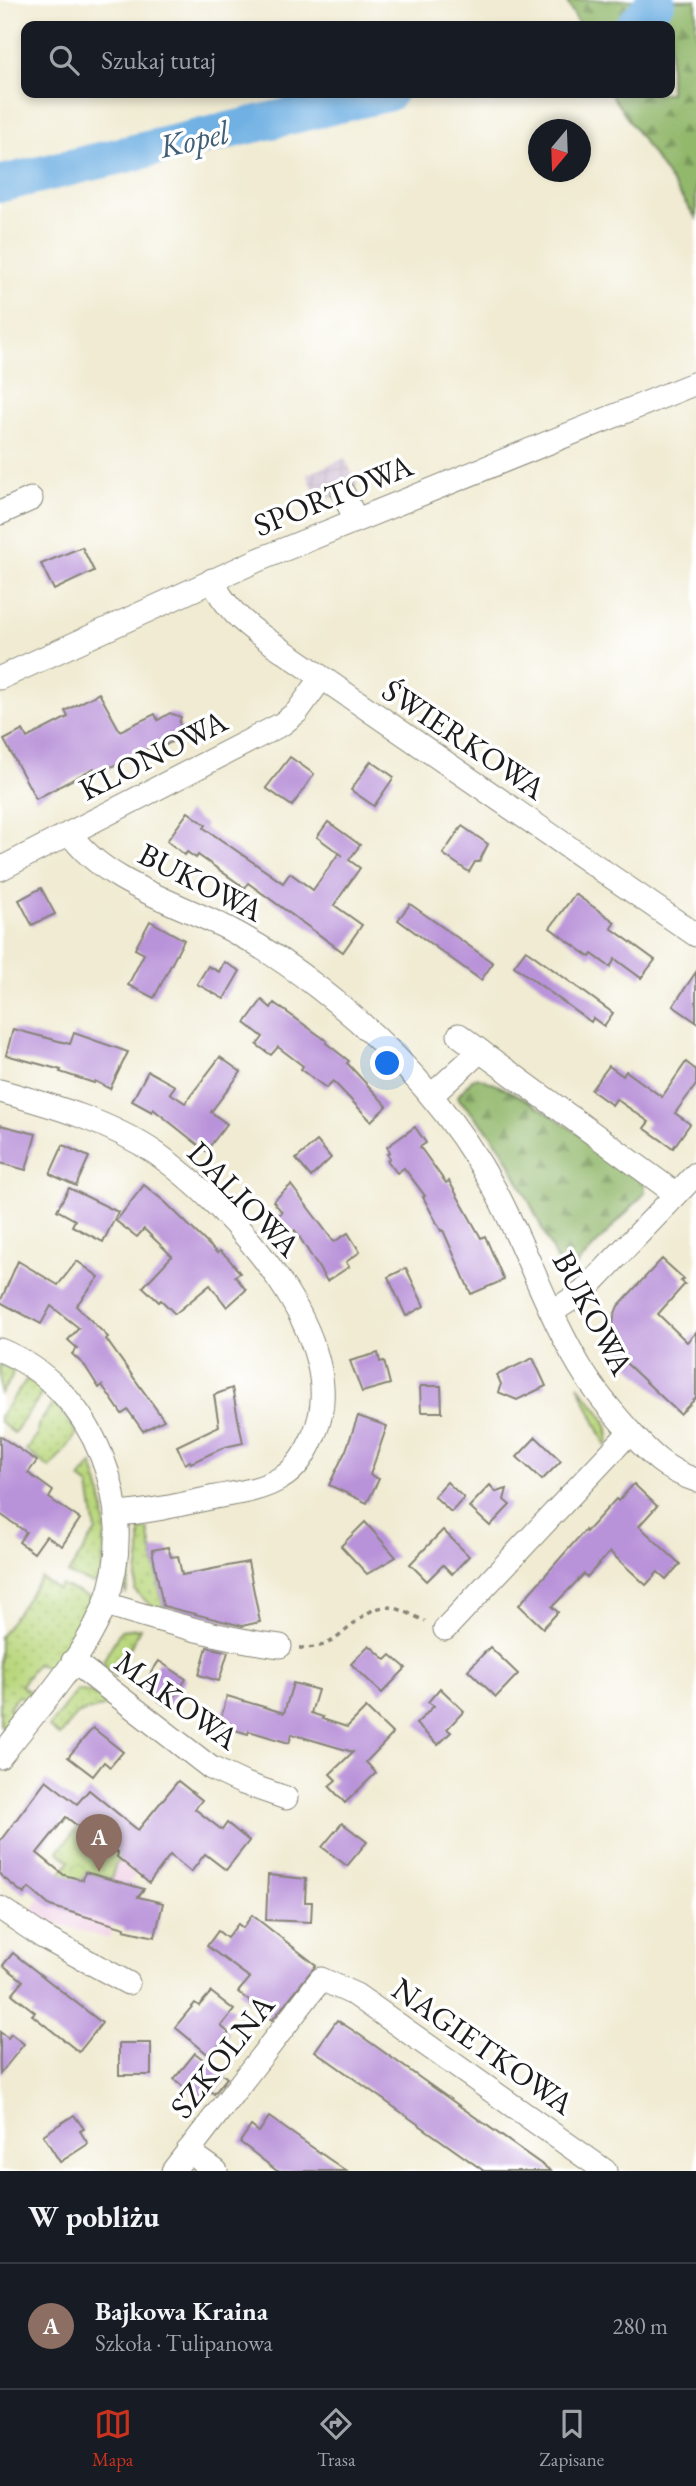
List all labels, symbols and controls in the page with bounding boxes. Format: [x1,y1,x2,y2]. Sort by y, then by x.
search box [21,21,675,98]
icon: search [45,41,83,79]
text: Szukaj tutaj [101,43,216,77]
water label: Kopel [154,110,234,168]
north arrow [528,119,591,182]
street label: SPORTOWA [247,444,420,546]
street label: ŚWIERKOWA [374,669,555,810]
street label: KLONOWA [72,699,235,810]
street label: BUKOWA [131,833,271,932]
your location [370,1046,404,1080]
street label: DALIOWA [178,1132,310,1267]
street label: BUKOWA [543,1244,644,1383]
street label: MAKOWA [107,1641,248,1760]
pin: A [76,1814,122,1872]
street label: NAGIETKOWA [384,1968,583,2125]
street label: SZKOLNA [160,1985,284,2127]
text: W pobliżu [28,2197,159,2236]
text: Bajkowa Kraina [95,2294,268,2328]
text: A [43,2311,59,2341]
text: 280 m [612,2311,668,2341]
text: Szkoła · Tulipanowa [95,2328,273,2358]
tab: Mapa [92,2405,133,2472]
tab: Trasa [317,2405,356,2472]
tab: Zapisane [539,2405,604,2472]

